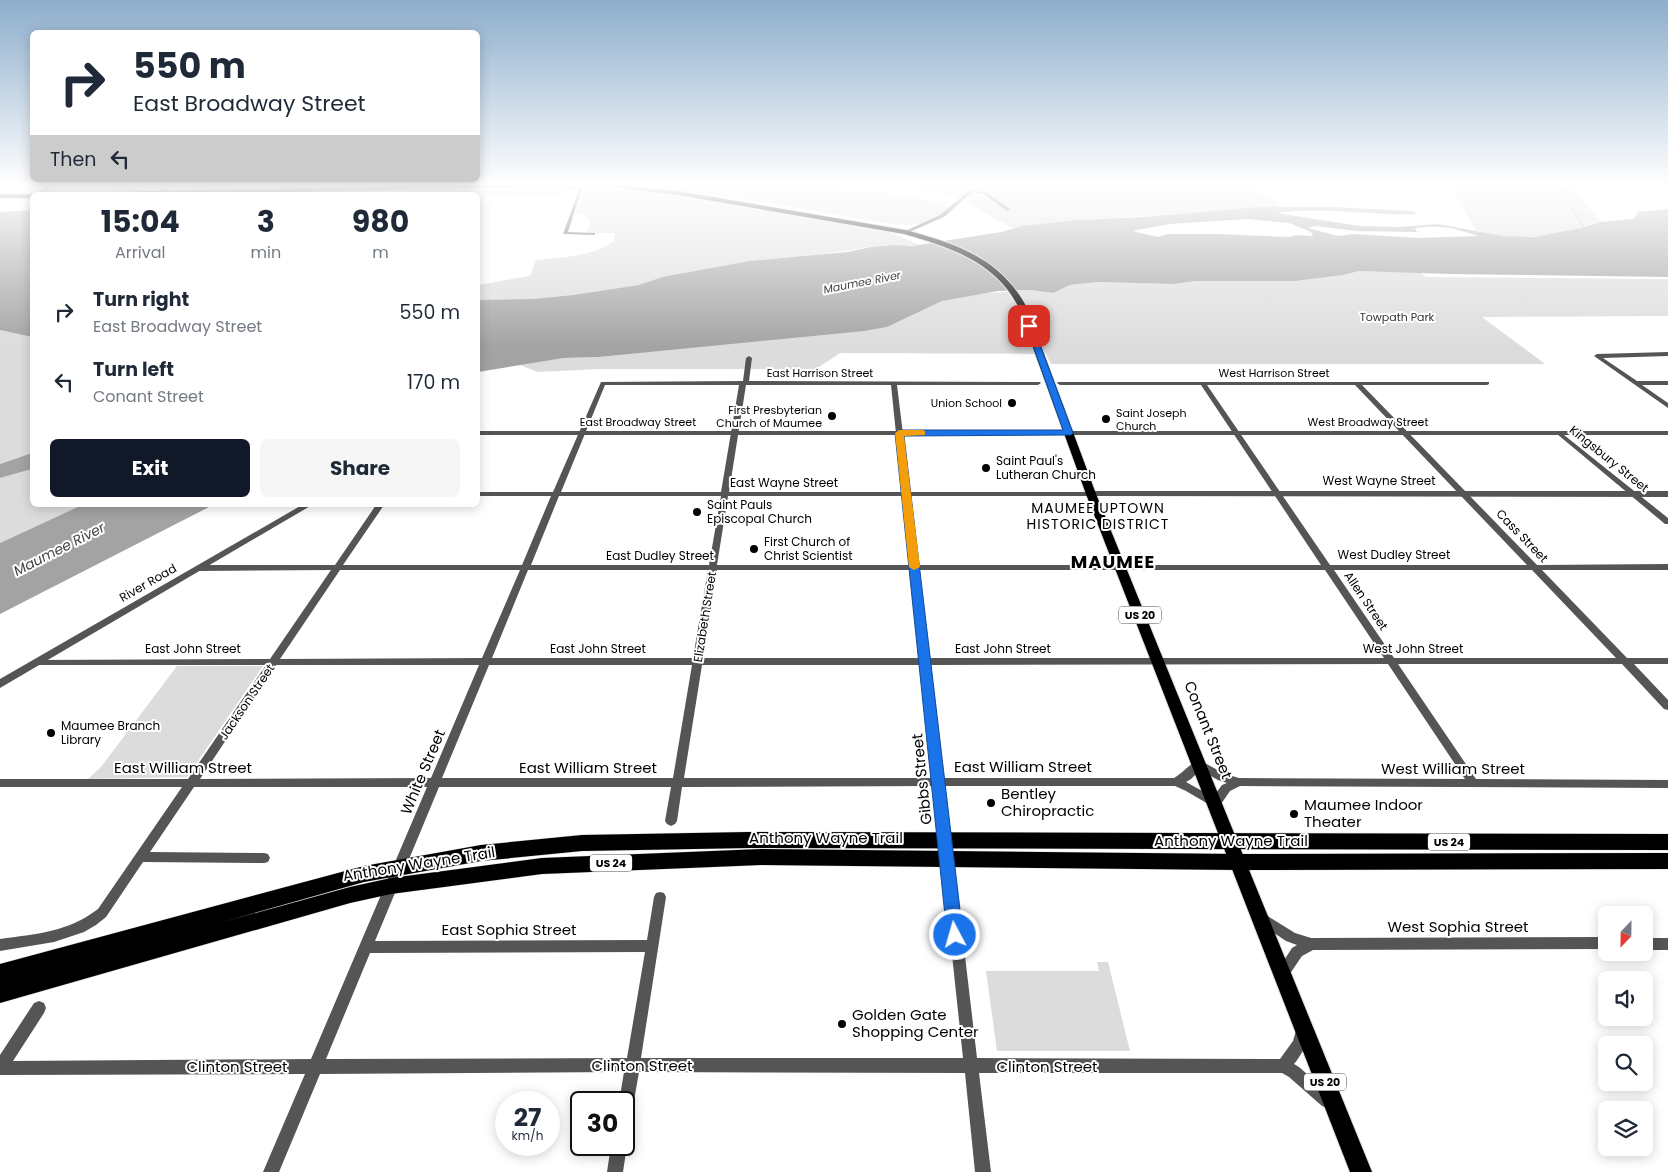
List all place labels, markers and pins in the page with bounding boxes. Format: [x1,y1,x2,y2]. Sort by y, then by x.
pin [1008,305,1050,347]
place label: Union School [931,395,1002,411]
marker: Union School [1006,397,1018,409]
place label: First Presbyterian Church of Maumee [716,402,822,431]
place label: Saint Joseph Church [1116,405,1187,434]
marker: First Presbyterian Church of Maumee [826,410,838,422]
marker: Saint Joseph Church [1100,413,1112,425]
place label: Saint Paul's Lutheran Church [996,452,1096,483]
marker: Saint Paul's Lutheran Church [980,462,992,474]
place label: Saint Pauls Episcopal Church [707,496,812,527]
marker: Saint Pauls Episcopal Church [691,506,703,518]
place label: First Church of Christ Scientist [764,533,853,564]
marker: First Church of Christ Scientist [748,543,760,555]
place label: Maumee Branch Library [61,717,160,748]
marker: Maumee Branch Library [45,727,57,739]
place label: Bentley Chiropractic [1001,783,1094,821]
place label: Maumee Indoor Theater [1304,794,1423,832]
marker: Bentley Chiropractic [985,797,997,809]
marker: Maumee Indoor Theater [1288,808,1300,820]
place label: Golden Gate Shopping Center [852,1004,979,1042]
marker: Golden Gate Shopping Center [836,1018,848,1030]

